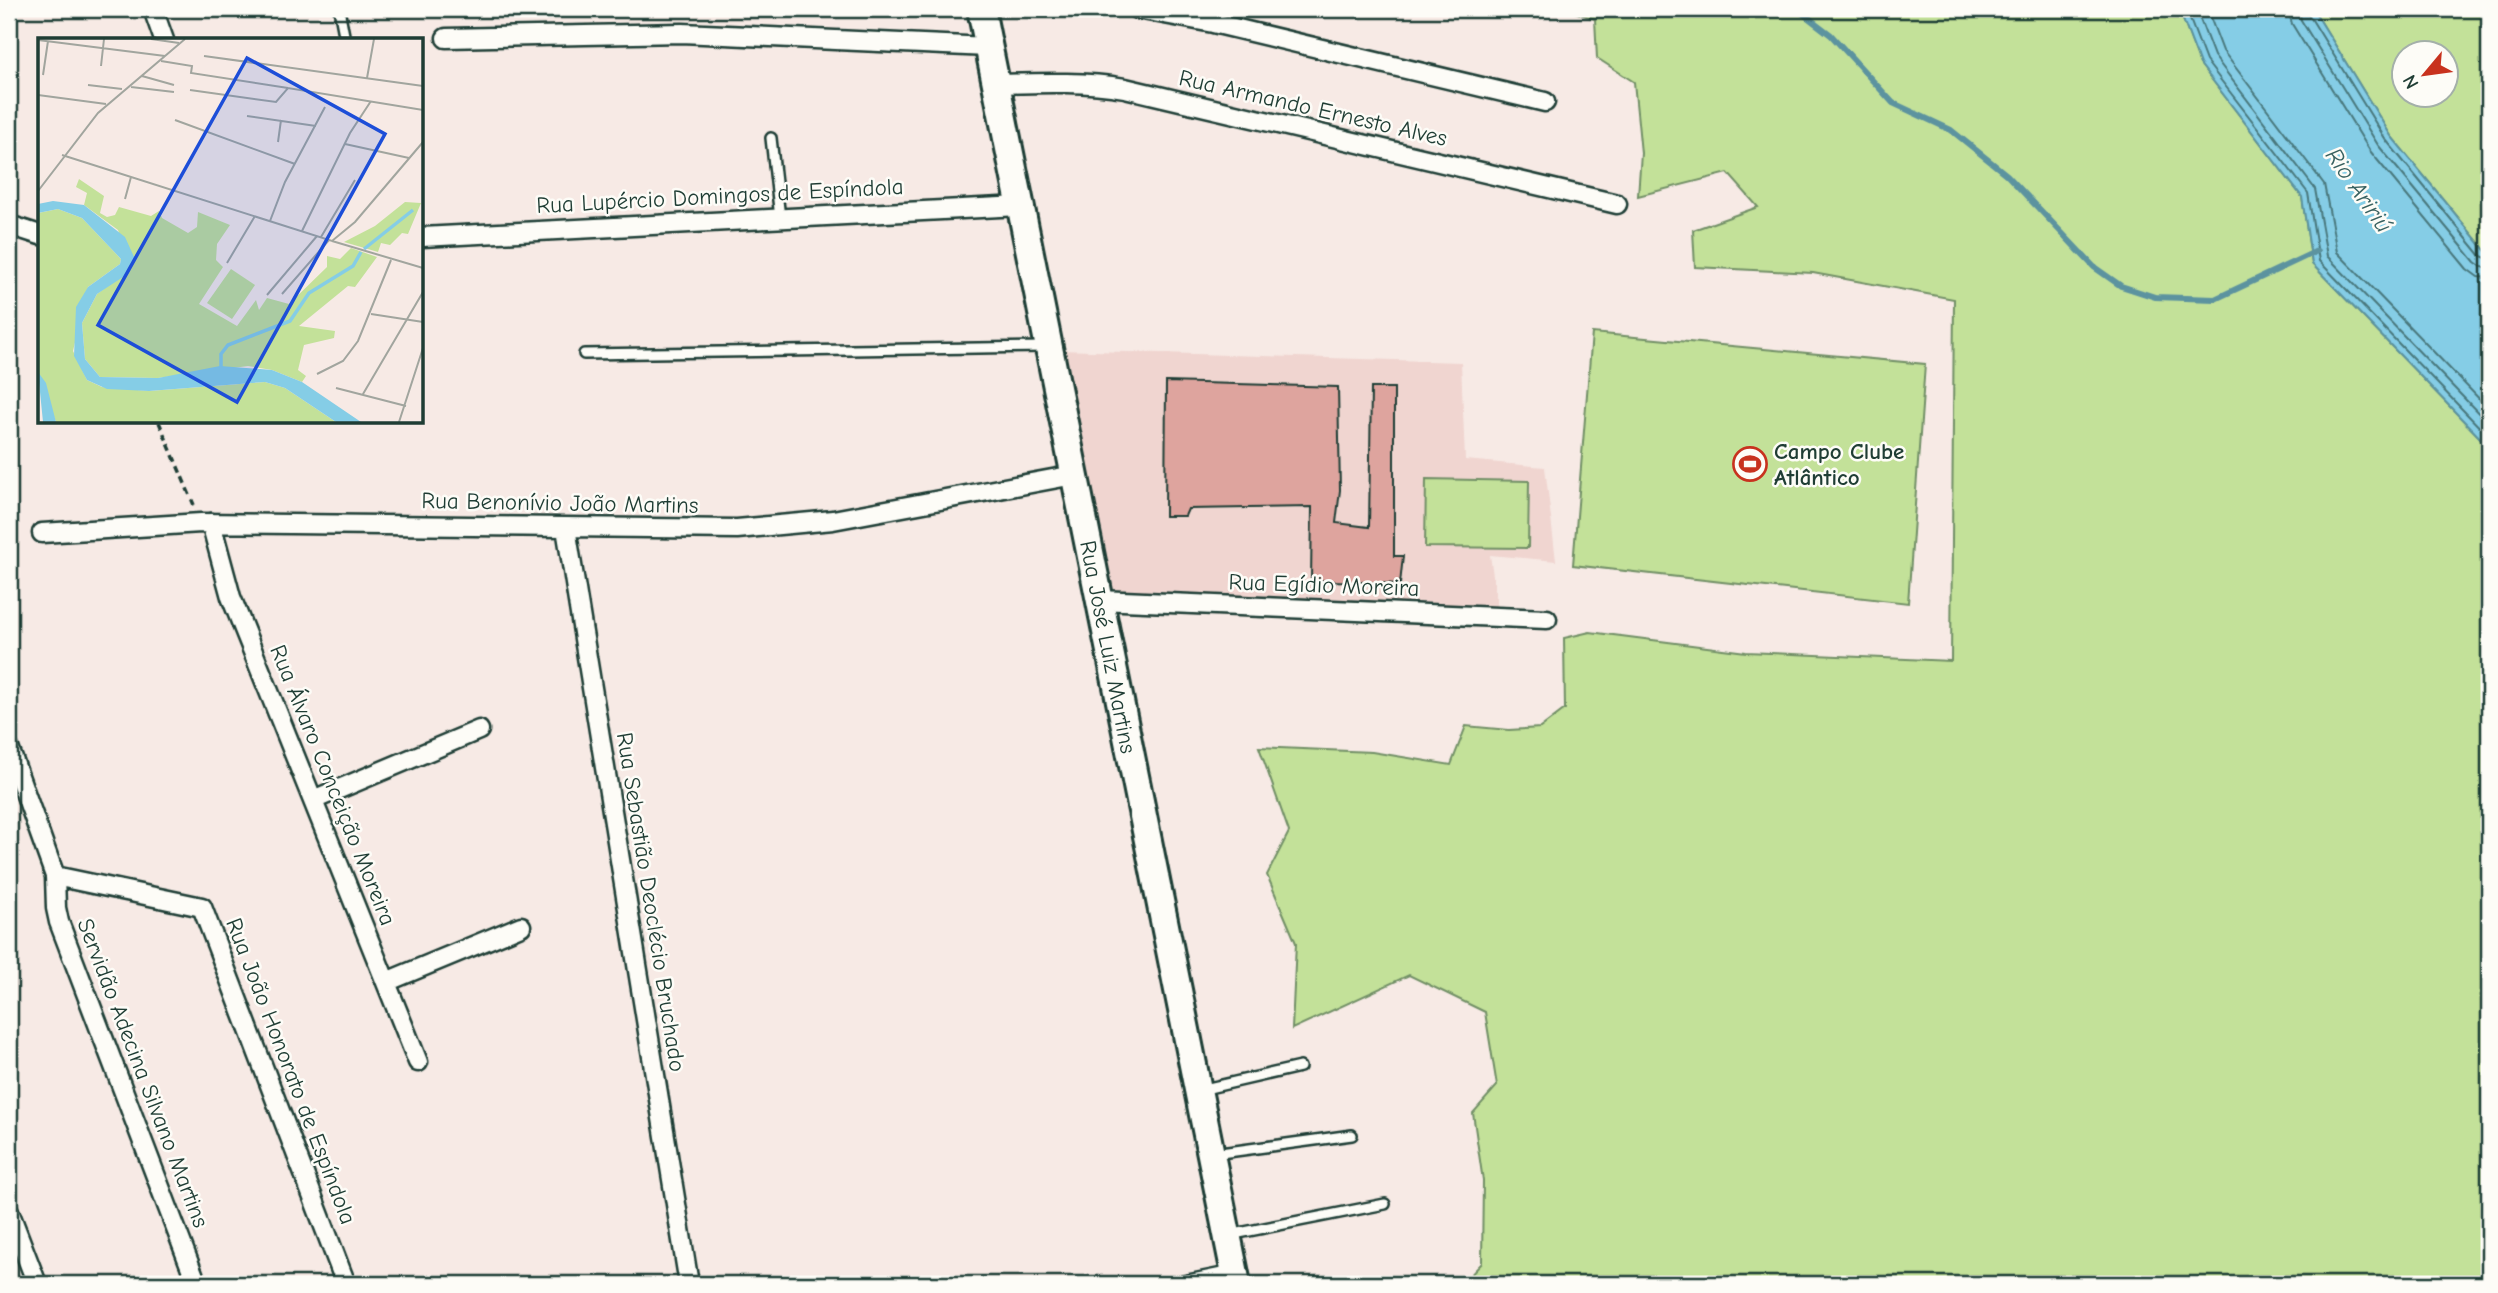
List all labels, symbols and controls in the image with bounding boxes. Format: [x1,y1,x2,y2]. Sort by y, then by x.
inset map [38,38,424,424]
north arrow [2390,38,2460,108]
street label: Rua Armando Ernesto Alves [1176,64,1450,152]
text: N [2398,71,2424,93]
water label: Rio Aririú [2320,142,2398,238]
street label: Rua Lupércio Domingos de Espíndola [536,173,904,219]
place label: Campo Clube Atlântico [1774,438,1904,491]
sports icon: Campo Clube Atlântico [1731,445,1769,483]
street label: Rua Benonívio João Martins [421,487,699,519]
street label: Rua José Luiz Martins [1074,538,1142,756]
street label: Rua Egídio Moreira [1228,568,1420,602]
street label: Rua Álvaro Conceição Moreira [264,641,402,929]
street label: Rua Sebastião Deoclécio Bruchado [611,730,691,1074]
street label: Rua João Honorato de Espíndola [220,914,362,1228]
street label: Servidão Adecina Silvano Martins [72,915,214,1231]

